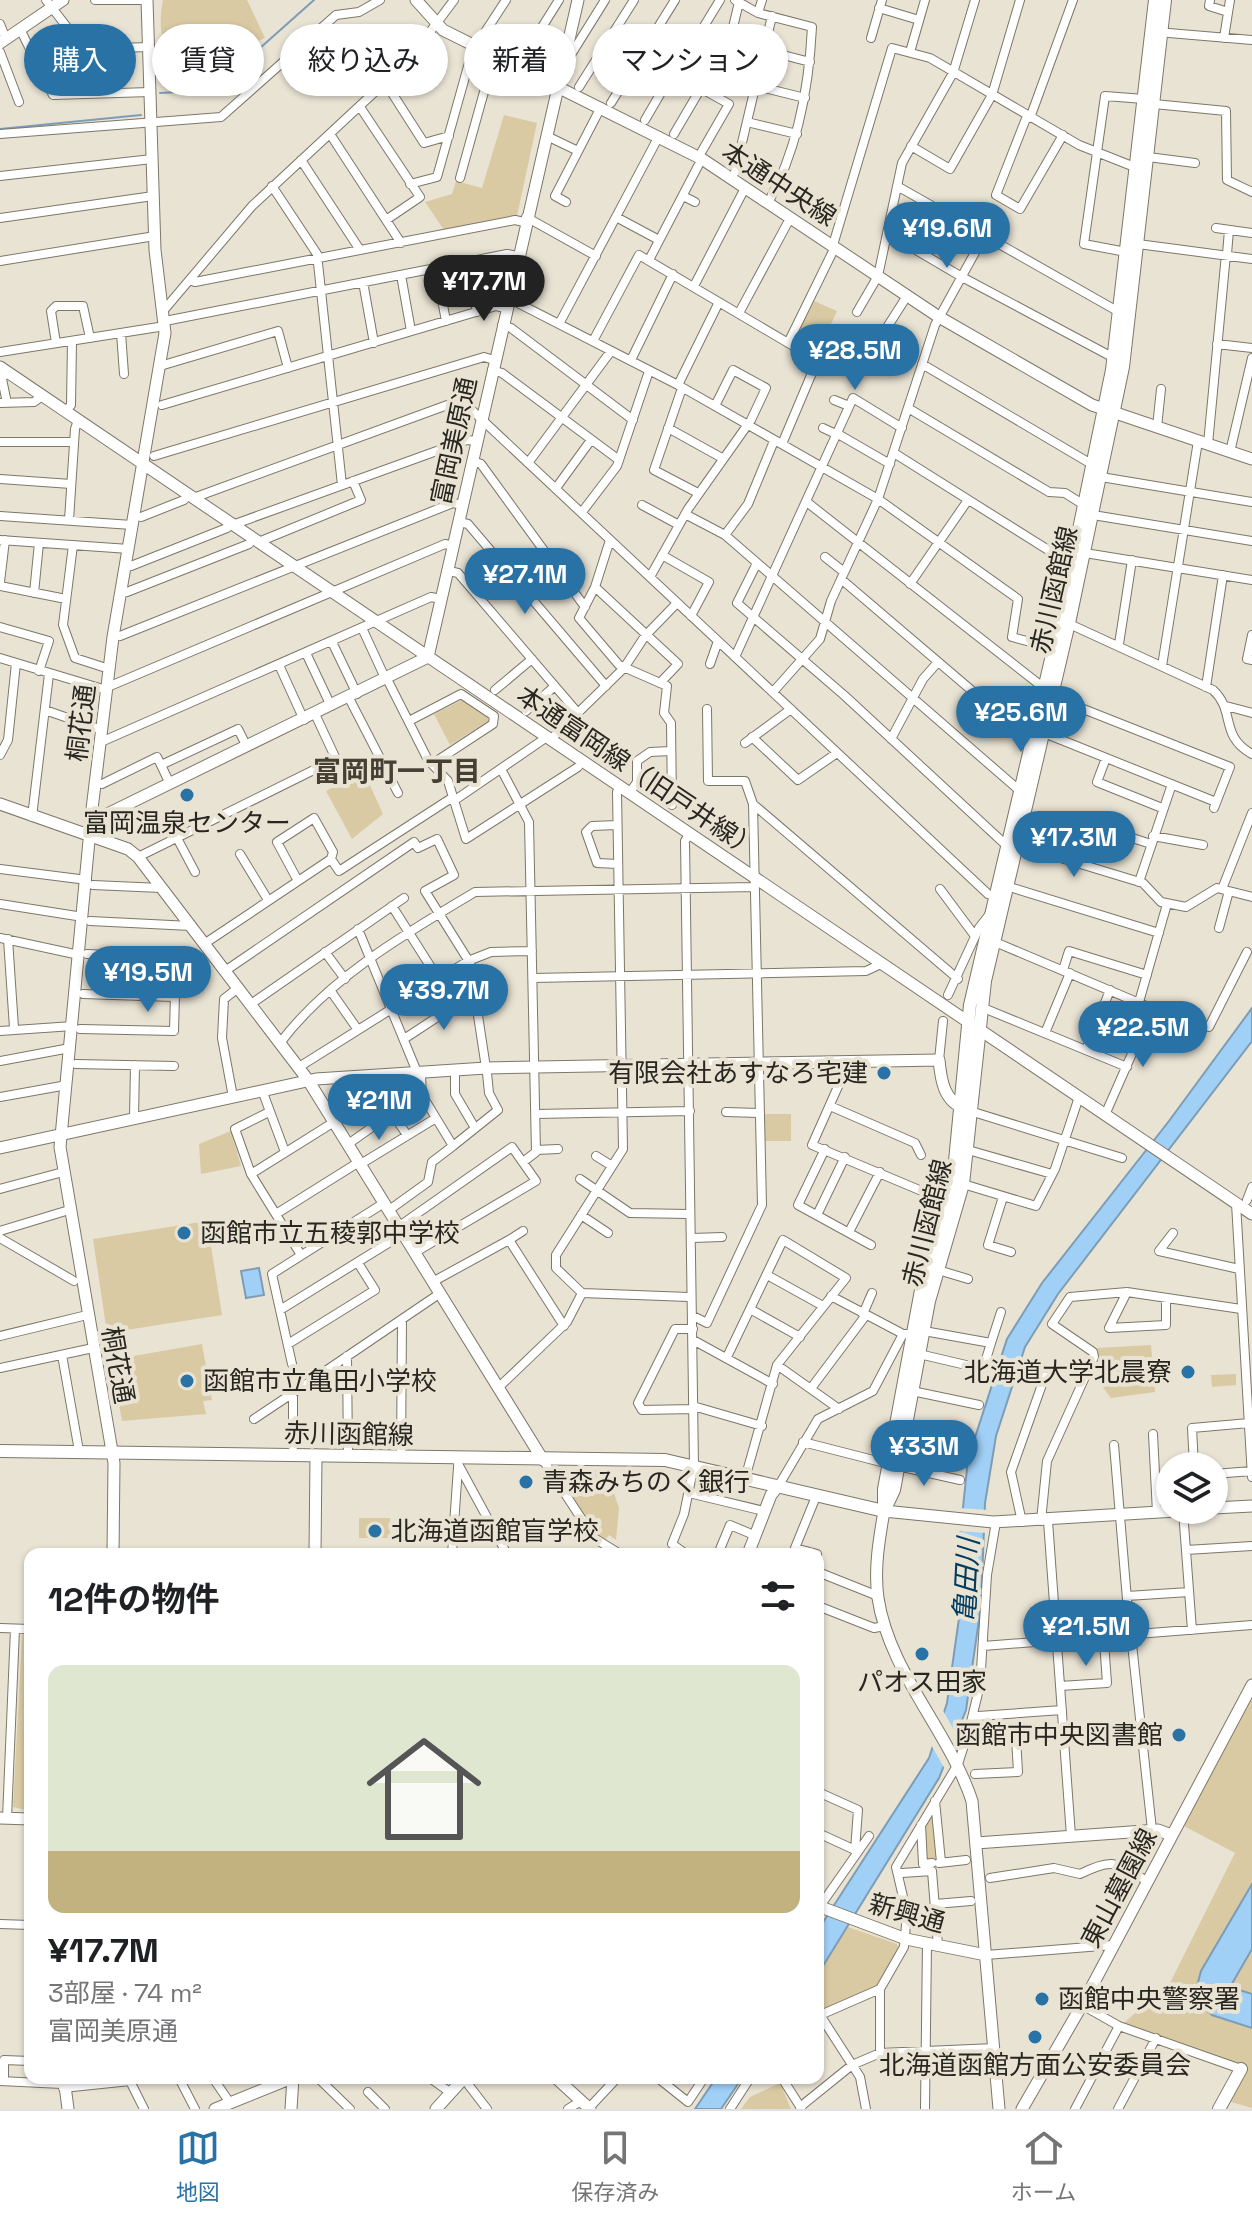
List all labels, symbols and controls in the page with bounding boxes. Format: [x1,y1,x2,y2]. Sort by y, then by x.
chip: 購入 [24,24,136,96]
chip: 賃貸 [152,24,264,96]
chip: 絞り込み [280,24,448,96]
chip: 新着 [464,24,576,96]
chip: マンション [592,24,788,96]
street label: 本通中央線 [715,134,843,234]
pin: ¥19.6M [882,202,1012,270]
text: ¥19.6M [902,211,992,245]
pin: ¥17.7M [419,255,549,323]
text: ¥17.7M [442,264,526,298]
pin: ¥28.5M [790,324,920,392]
text: ¥28.5M [808,333,902,367]
street label: 富岡美原通 [424,374,484,508]
street label: 赤川函館線 [1023,523,1085,657]
pin: ¥27.1M [460,548,590,616]
text: ¥27.1M [482,557,568,591]
street label: 本通富岡線（旧戸井線） [510,678,766,866]
street label: 桐花通 [59,682,103,764]
pin: ¥25.6M [956,686,1086,754]
text: ¥25.6M [974,695,1068,729]
district label: 富岡町一丁目 [313,753,481,789]
marker: 富岡温泉センター [178,786,196,804]
place label: 富岡温泉センター [83,806,291,840]
pin: ¥17.3M [1009,811,1139,879]
text: ¥17.3M [1031,820,1118,854]
pin: ¥19.5M [83,946,213,1014]
text: ¥19.5M [103,955,193,989]
pin: ¥39.7M [379,964,509,1032]
text: ¥39.7M [398,973,490,1007]
pin: ¥22.5M [1078,1001,1208,1069]
text: ¥22.5M [1096,1010,1190,1044]
place label: 有限会社あすなろ宅建 [608,1056,868,1090]
marker: 有限会社あすなろ宅建 [875,1064,893,1082]
pin: ¥21M [332,1074,426,1142]
text: ¥21M [346,1083,412,1117]
street label: 赤川函館線 [895,1156,959,1290]
place label: 函館市立五稜郭中学校 [200,1216,460,1250]
marker: 函館市立五稜郭中学校 [175,1224,193,1242]
street label: 桐花通 [94,1324,142,1406]
place label: 北海道大学北晨寮 [964,1355,1172,1389]
marker: 北海道大学北晨寮 [1179,1363,1197,1381]
place label: 函館市立亀田小学校 [203,1364,437,1398]
marker: 函館市立亀田小学校 [178,1372,196,1390]
street label: 赤川函館線 [284,1416,414,1452]
pin: ¥33M [877,1420,971,1488]
text: ¥33M [889,1429,959,1463]
map controls [1156,1452,1228,1524]
button: layers [1156,1452,1228,1524]
place label: 青森みちのく銀行 [542,1465,750,1499]
marker: 青森みちのく銀行 [517,1473,535,1491]
place label: 北海道函館盲学校 [391,1514,599,1548]
marker: 北海道函館盲学校 [366,1522,384,1540]
water label: 亀田川 [946,1534,986,1623]
icon: filters [756,1574,800,1618]
text: 12件の物件 [48,1578,220,1621]
pin: ¥21.5M [1021,1600,1151,1668]
text: ¥21.5M [1041,1609,1131,1643]
marker: パオス田家 [913,1645,931,1663]
place label: パオス田家 [857,1665,987,1699]
icon: home [352,1717,496,1861]
place label: 函館市中央図書館 [955,1718,1163,1752]
marker: 函館市中央図書館 [1170,1726,1188,1744]
street label: 東山墓園線 [1073,1823,1165,1953]
street label: 新興通 [865,1886,949,1940]
text: ¥17.7M [48,1929,159,1972]
text: 3部屋 · 74 m² [48,1976,202,2010]
place label: 函館中央警察署 [1058,1982,1240,2016]
marker: 函館中央警察署 [1033,1990,1051,2008]
text: 富岡美原通 [48,2014,178,2048]
marker: 北海道函館方面公安委員会 [1026,2028,1044,2046]
place label: 北海道函館方面公安委員会 [879,2048,1191,2082]
tab: 地図 [176,2126,220,2206]
tab: 保存済み [571,2126,659,2206]
tab: ホーム [1011,2126,1076,2206]

